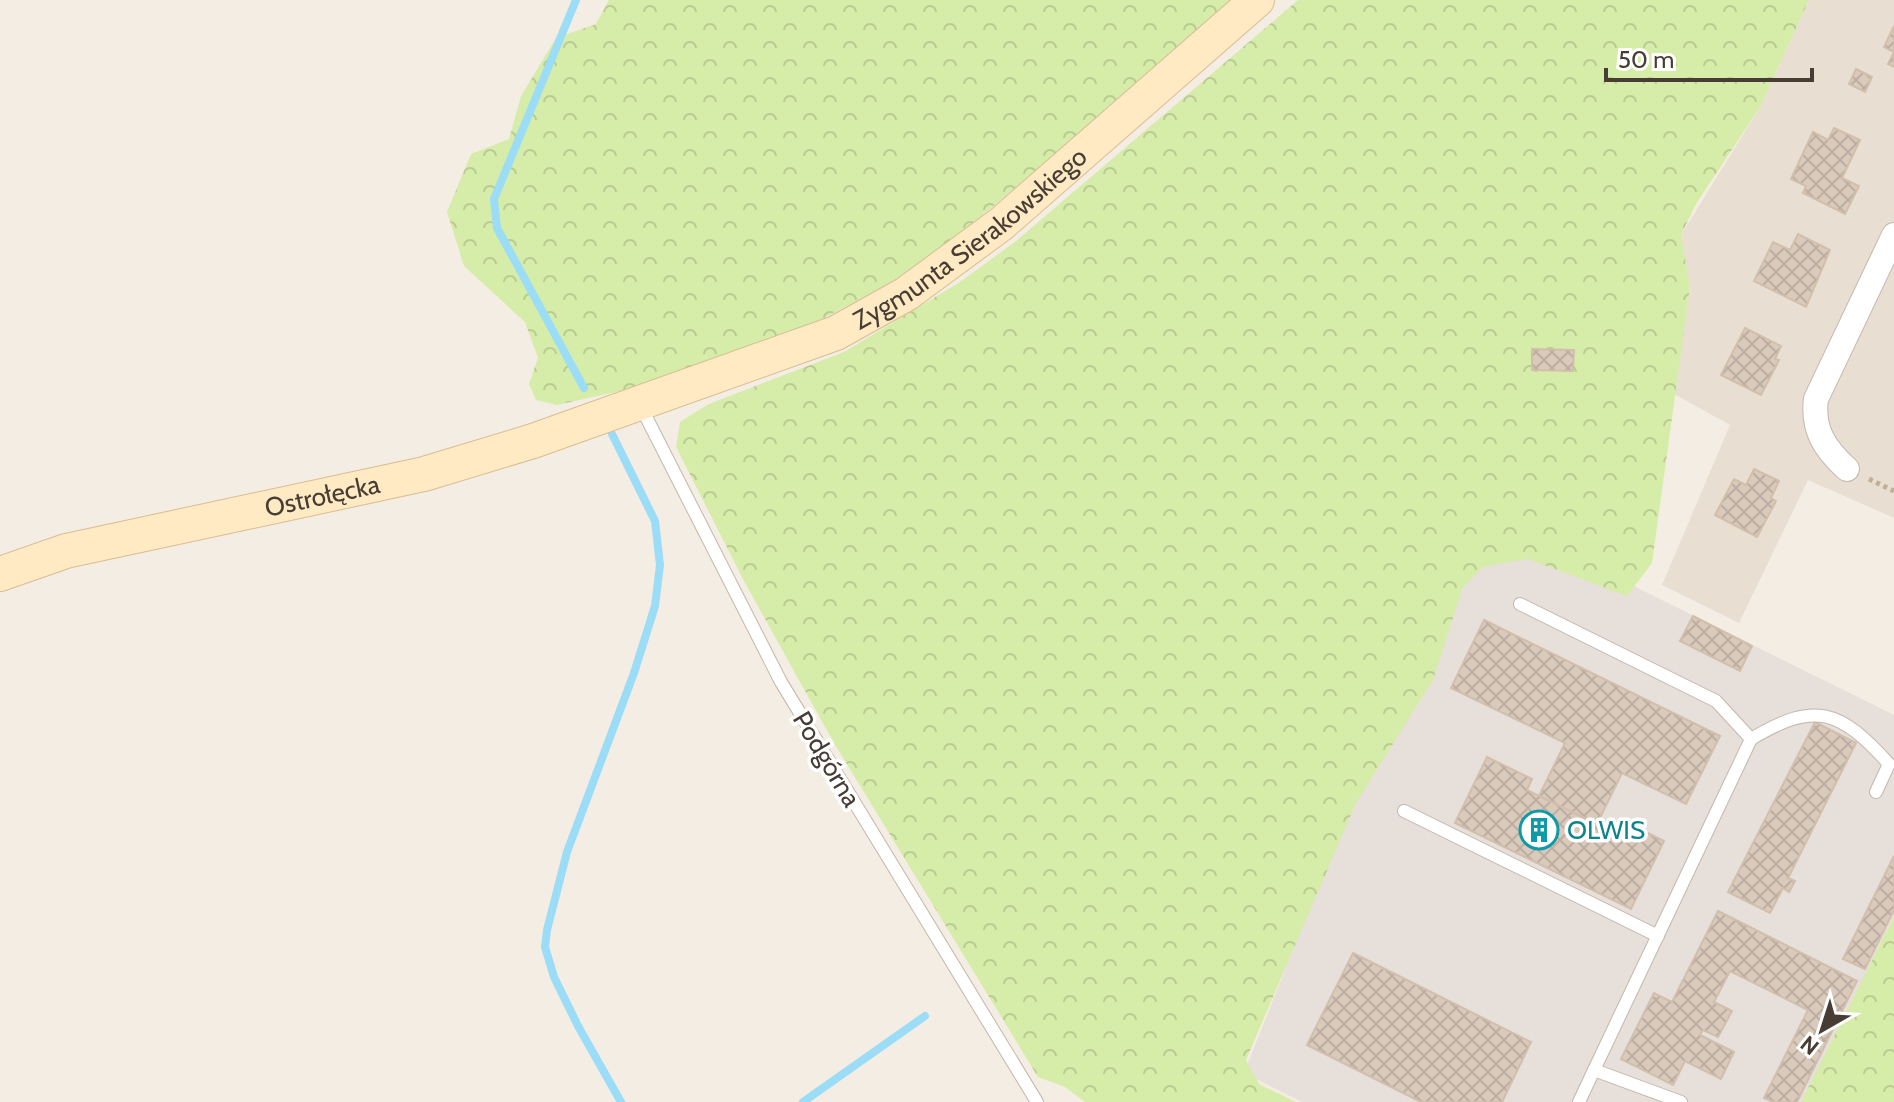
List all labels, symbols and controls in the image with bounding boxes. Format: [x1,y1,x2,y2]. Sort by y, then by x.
scale bar [1606,32,1812,82]
text: 50 m [1618,45,1674,74]
street label: Zygmunta Sierakowskiego [847,140,1093,336]
street label: Ostrołęcka [262,468,383,524]
street label: Podgórna [786,705,868,813]
building icon: OLWIS [1518,809,1560,851]
place label: OLWIS [1567,814,1645,846]
north arrow [1782,990,1862,1070]
text: N [1795,1030,1824,1061]

